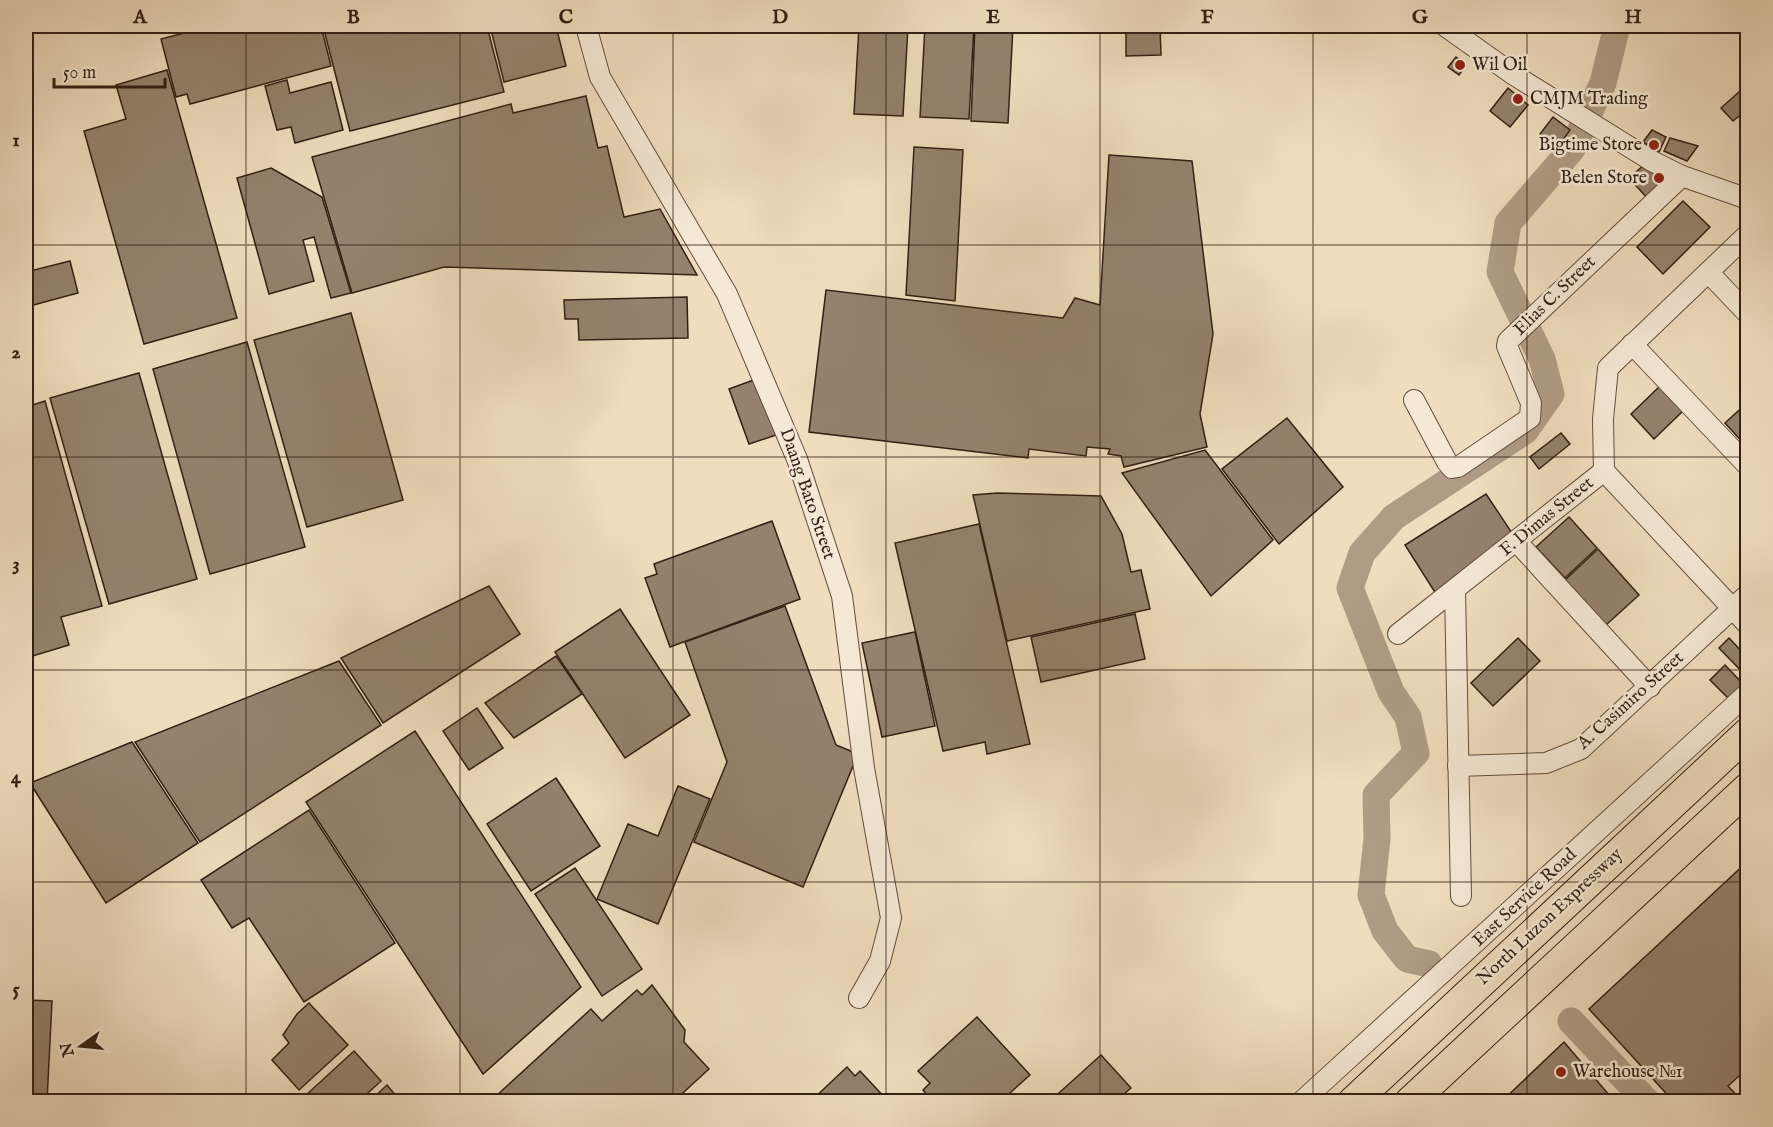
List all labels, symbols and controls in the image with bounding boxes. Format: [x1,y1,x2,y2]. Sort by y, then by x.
text: A [132,5,148,30]
text: B [346,5,360,30]
text: C [559,5,573,30]
text: D [772,5,788,30]
text: E [986,5,1000,30]
text: F [1201,5,1214,30]
text: G [1412,5,1429,30]
text: H [1624,5,1642,30]
scale bar [54,51,165,89]
place label: Wil Oil [1472,54,1528,77]
marker: Wil Oil [1453,58,1467,72]
text: 50 m [63,62,96,85]
place label: CMJM Trading [1530,88,1648,111]
marker: CMJM Trading [1511,92,1525,106]
text: 1 [12,128,20,153]
place label: Bigtime Store [1539,134,1642,157]
marker: Bigtime Store [1647,138,1661,152]
place label: Belen Store [1560,167,1647,190]
marker: Belen Store [1652,171,1666,185]
street label: Elias C. Street [1509,251,1601,341]
text: 2 [11,340,21,365]
street label: Daang Bato Street [774,425,840,563]
street label: F. Dimas Street [1495,472,1599,562]
text: 3 [12,552,20,577]
street label: A. Casimiro Street [1572,647,1689,756]
text: 4 [11,765,22,790]
street label: North Luzon Expressway [1472,843,1628,991]
street label: East Service Road [1468,844,1582,952]
text: 5 [12,977,20,1002]
north arrow [51,1016,111,1076]
text: N [57,1040,80,1060]
place label: Warehouse №1 [1573,1061,1683,1084]
marker: Warehouse №1 [1554,1065,1568,1079]

